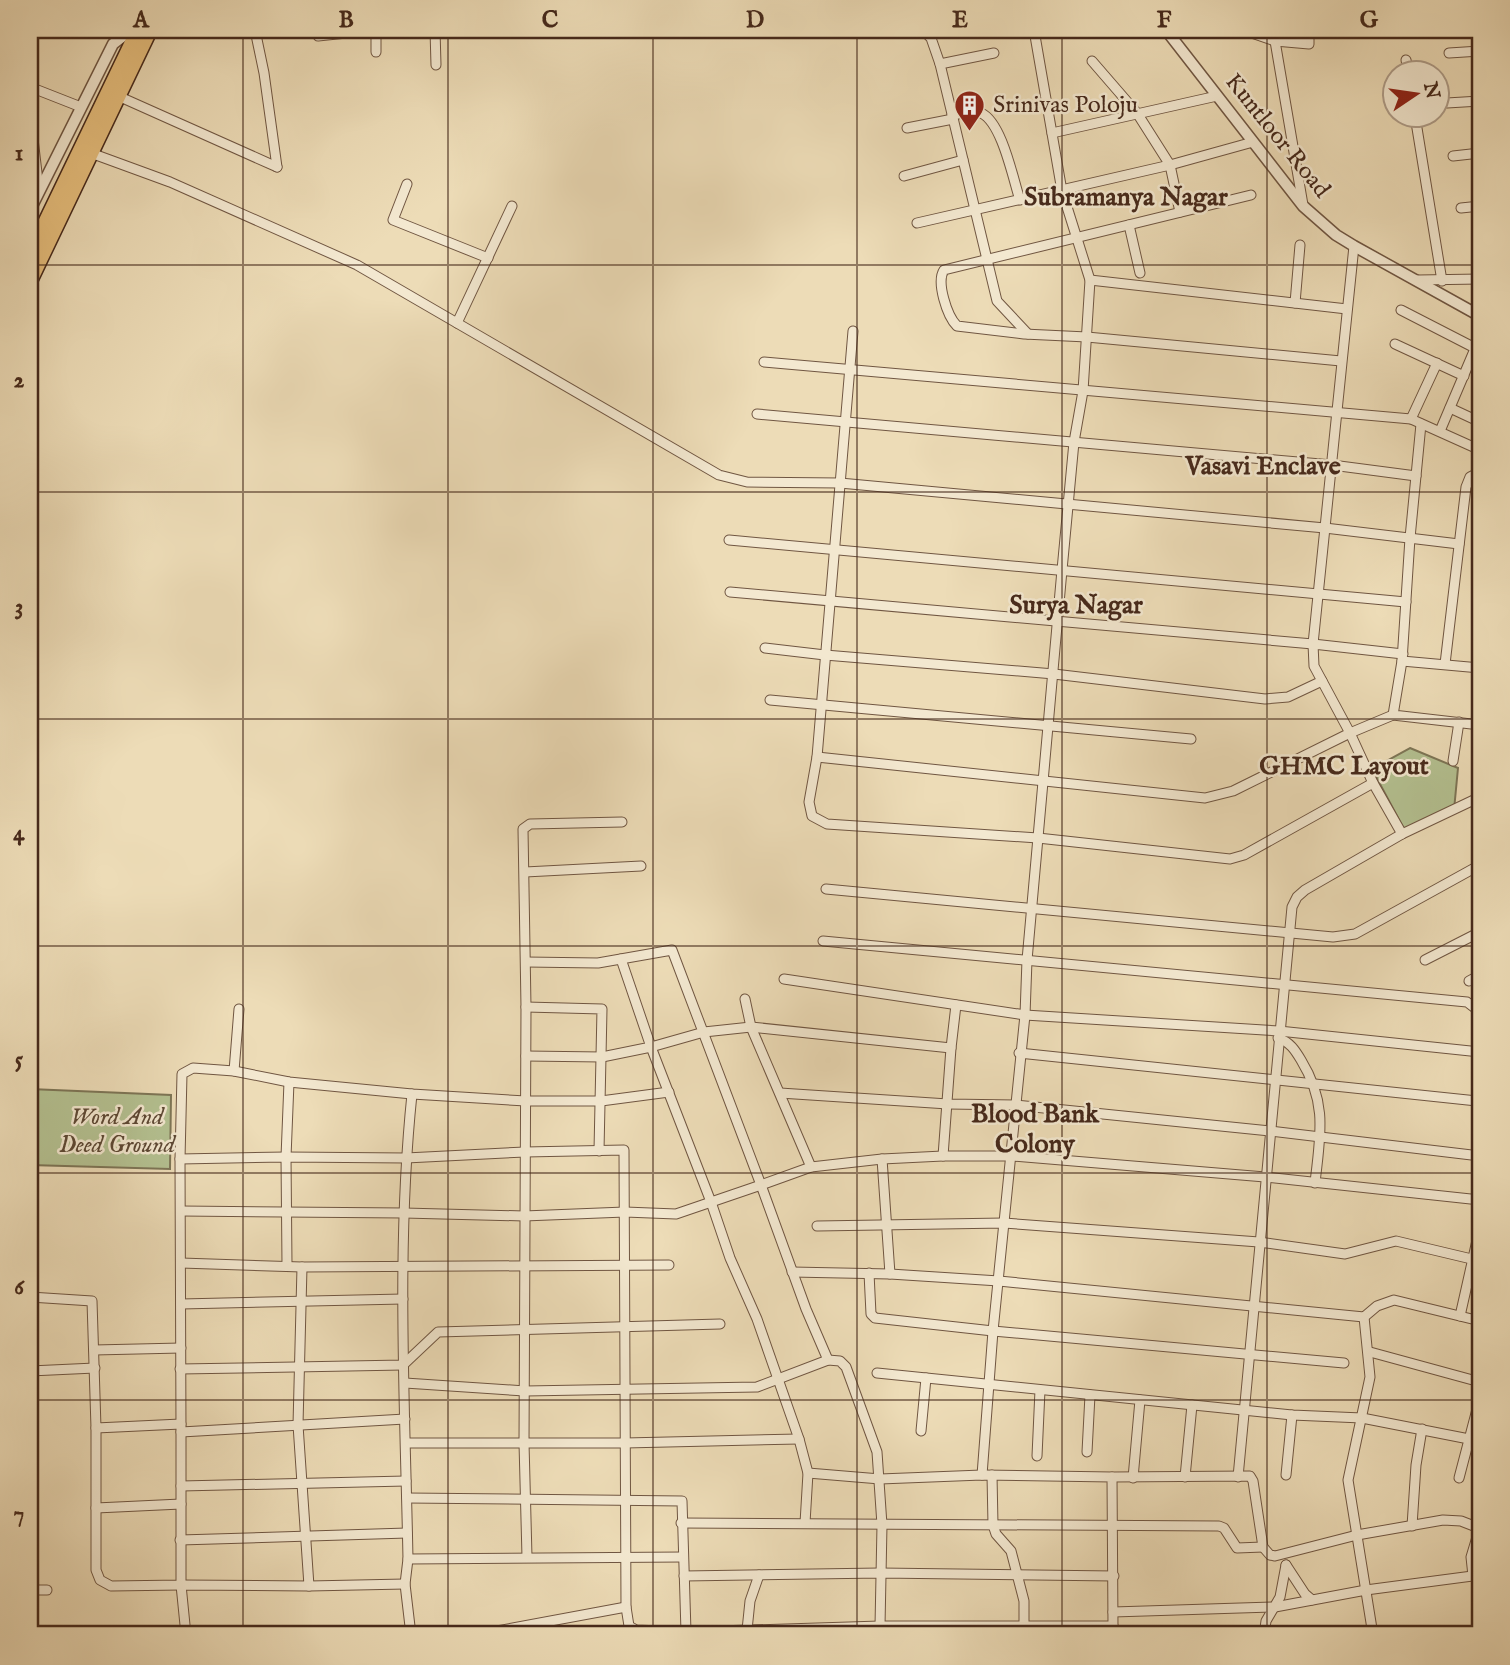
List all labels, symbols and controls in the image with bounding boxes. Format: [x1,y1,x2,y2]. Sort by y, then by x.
text: A [132,6,150,35]
text: B [338,6,354,35]
text: C [542,6,559,35]
text: D [746,6,764,35]
text: E [952,6,968,35]
text: F [1157,6,1172,35]
text: G [1360,6,1379,35]
north arrow [1380,60,1450,130]
street label: Kuntloor Road [1217,67,1337,205]
text: N [1417,79,1444,102]
building icon: Srinivas Poloju [953,88,987,132]
place label: Srinivas Poloju [993,90,1138,121]
text: 1 [15,139,23,168]
district label: Subramanya Nagar [1024,181,1228,214]
text: 2 [14,366,25,395]
district label: Vasavi Enclave [1184,450,1341,483]
district label: Surya Nagar [1009,589,1143,622]
text: 3 [15,593,23,622]
district label: GHMC Layout [1259,750,1429,783]
text: 4 [13,819,25,848]
text: 5 [15,1046,24,1075]
district label: Blood Bank Colony [971,1098,1100,1161]
park label: Word And Deed Ground [59,1102,177,1161]
text: 6 [14,1273,25,1302]
text: 7 [14,1500,24,1529]

